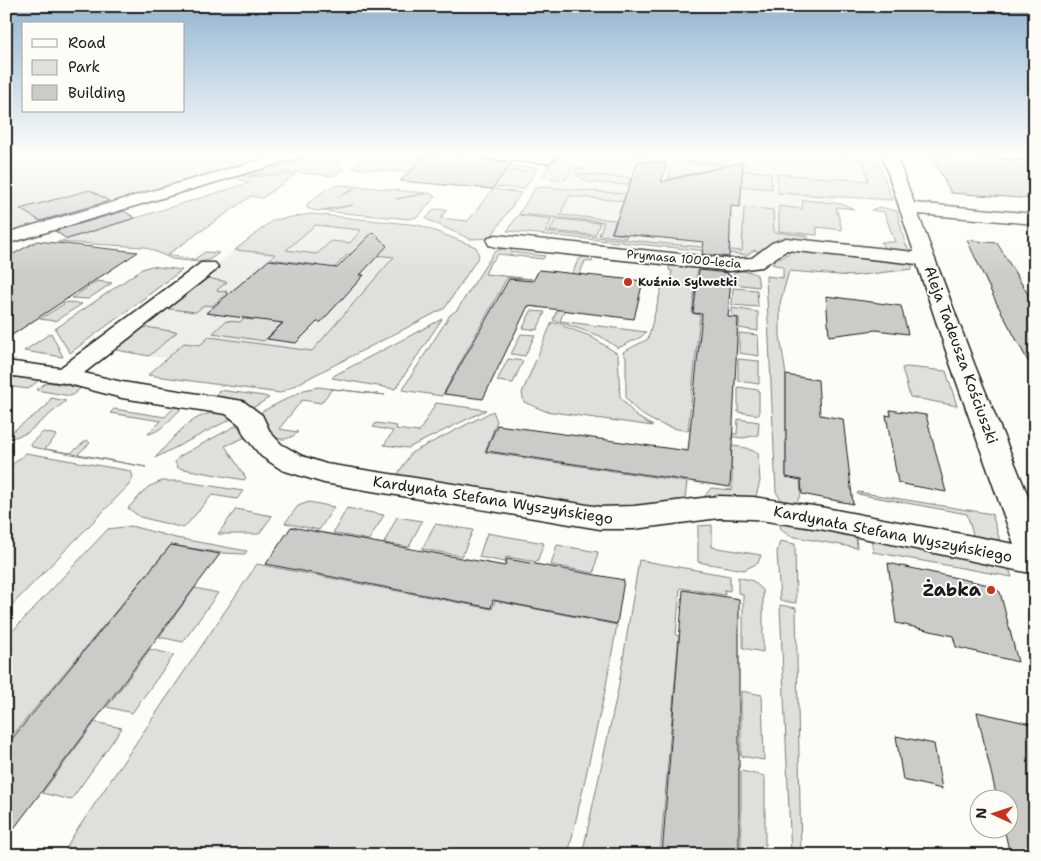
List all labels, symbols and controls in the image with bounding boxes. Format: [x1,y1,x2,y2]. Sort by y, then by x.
legend [22,22,185,112]
text: Road [68,33,106,53]
text: Park [68,57,100,77]
text: Building [68,83,125,103]
street label: Prymasa 1000-lecia [626,246,743,272]
street label: Aleja Tadeusza Kościuszki [919,263,1003,447]
place label: Kuźnia Sylwetki [638,274,737,290]
marker: Kuźnia Sylwetki [622,276,634,288]
street label: Kardynała Stefana Wyszyńskiego [372,471,614,529]
street label: Kardynała Stefana Wyszyńskiego [772,501,1014,567]
place label: Żabka [922,578,982,602]
marker: Żabka [985,584,997,596]
north arrow [968,788,1018,838]
text: N [972,807,990,819]

